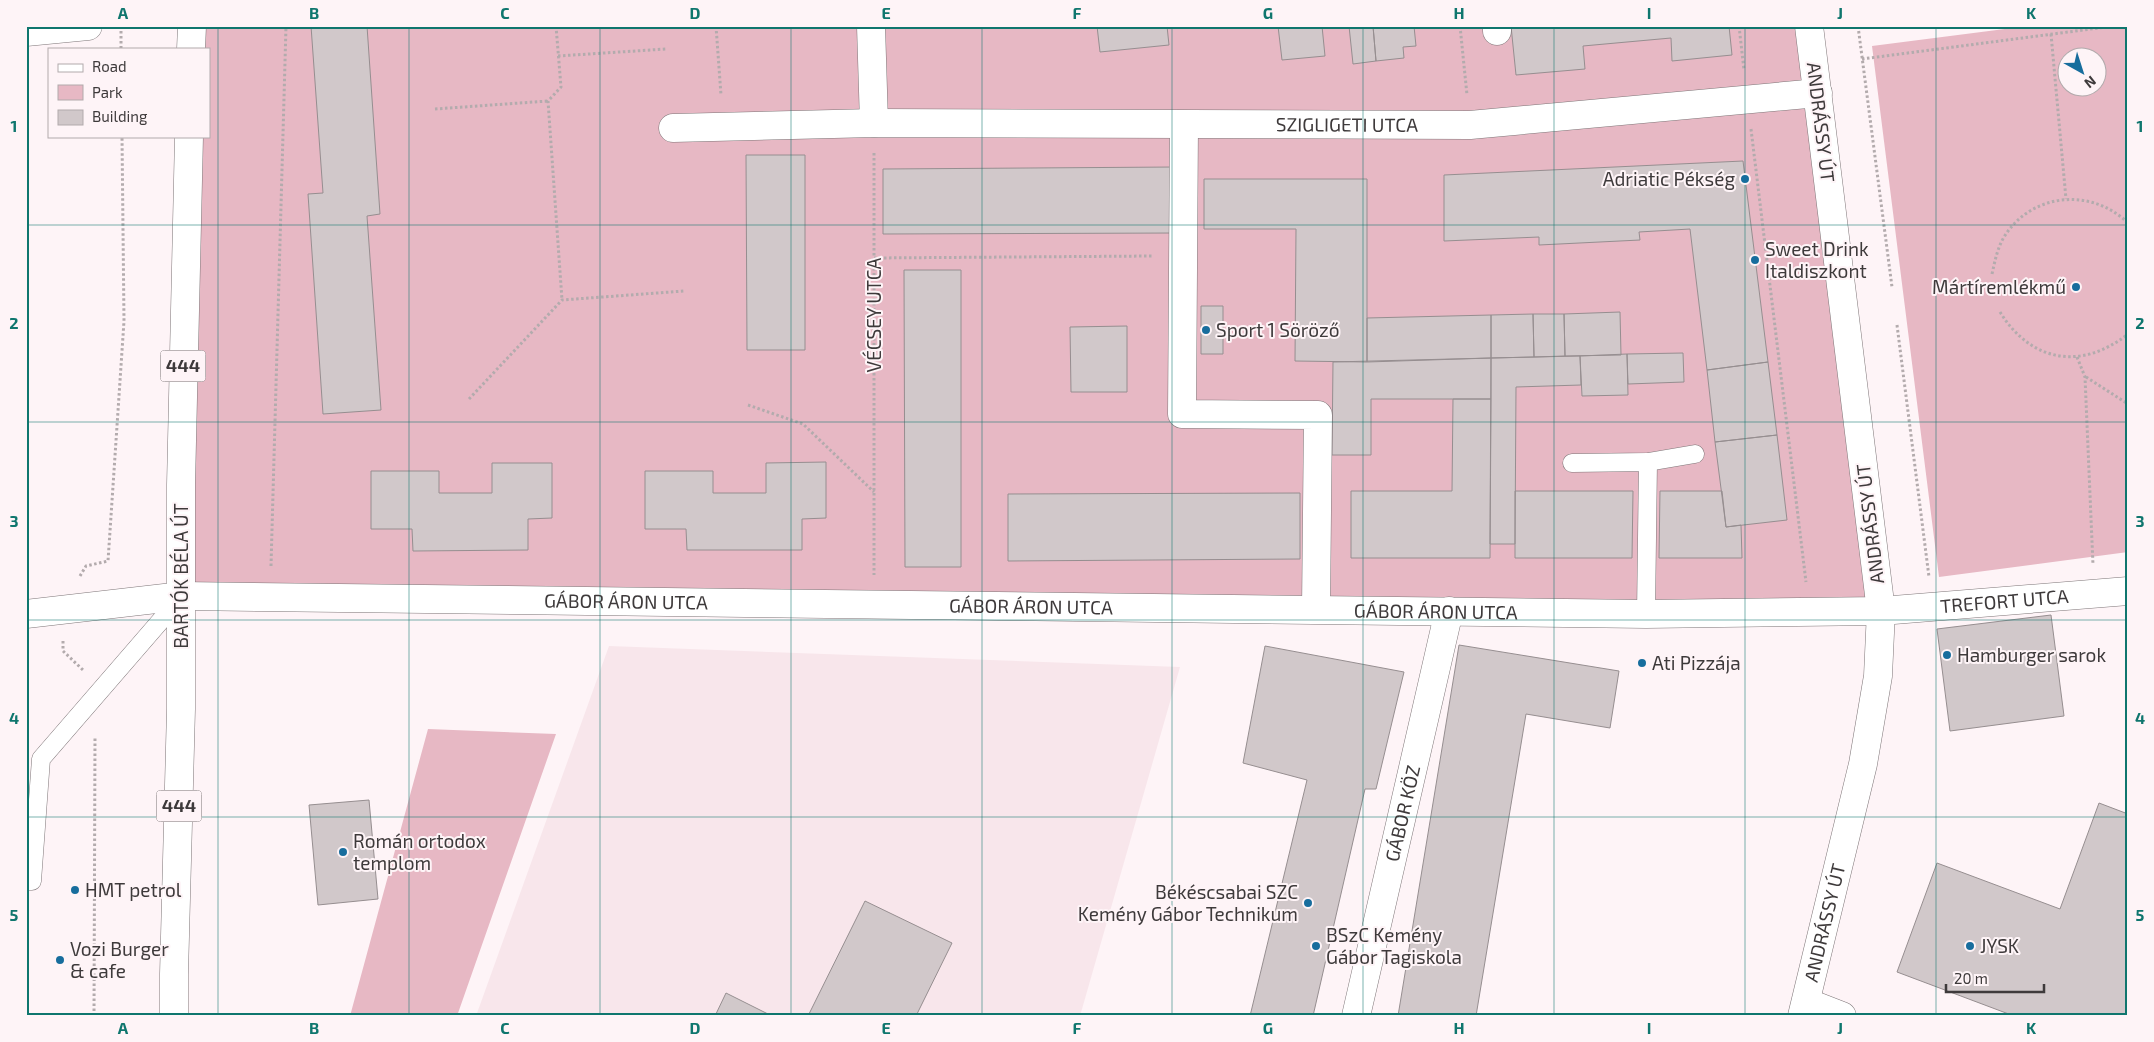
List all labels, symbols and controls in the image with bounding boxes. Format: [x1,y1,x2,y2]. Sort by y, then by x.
text: A [118,3,129,22]
text: B [309,3,319,22]
text: C [500,3,510,22]
text: D [690,3,701,22]
text: E [881,3,891,22]
text: F [1073,3,1082,22]
text: G [1263,3,1273,22]
text: H [1453,3,1465,22]
text: I [1647,3,1651,22]
text: J [1837,3,1843,22]
text: K [2026,3,2037,22]
legend [48,48,210,138]
north arrow [2056,48,2106,98]
text: Road [92,57,127,75]
street label: ANDRÁSSY ÚT [1803,61,1840,183]
text: N [2081,73,2100,92]
text: Park [92,83,123,101]
text: Building [92,107,148,125]
street label: SZIGLIGETI UTCA [1276,112,1418,136]
text: 1 [11,116,17,135]
text: 1 [2137,116,2143,135]
place label: Adriatic Pékség [1603,167,1735,190]
marker: Adriatic Pékség [1739,173,1751,185]
place label: Sweet Drink Italdiszkont [1765,237,1869,282]
marker: Sweet Drink Italdiszkont [1749,254,1761,266]
street label: VÉCSEY UTCA [862,257,885,372]
place label: Mártíremlékmű [1932,275,2066,298]
marker: Mártíremlékmű [2070,281,2082,293]
text: 2 [9,313,19,332]
text: 2 [2135,313,2145,332]
place label: Sport 1 Söröző [1216,318,1339,341]
marker: Sport 1 Söröző [1200,324,1212,336]
road number: 444 [160,351,206,382]
street label: ANDRÁSSY ÚT [1851,463,1888,585]
street label: BARTÓK BÉLA ÚT [169,503,192,649]
text: 3 [9,511,19,530]
text: 3 [2135,511,2145,530]
street label: TREFORT UTCA [1939,584,2070,617]
street label: GÁBOR ÁRON UTCA [544,588,708,613]
street label: GÁBOR ÁRON UTCA [949,593,1113,618]
street label: GÁBOR ÁRON UTCA [1354,598,1518,623]
place label: Hamburger sarok [1957,643,2106,666]
marker: Hamburger sarok [1941,649,1953,661]
place label: Ati Pizzája [1652,651,1741,674]
marker: Ati Pizzája [1636,657,1648,669]
text: 4 [9,708,19,727]
text: 4 [2135,708,2145,727]
street label: GÁBOR KÖZ [1380,763,1424,864]
road number: 444 [156,790,202,821]
place label: Román ortodox templom [353,829,486,874]
marker: Román ortodox templom [337,846,349,858]
street label: ANDRÁSSY ÚT [1799,861,1850,984]
place label: HMT petrol [85,878,182,901]
place label: Békéscsabai SZC Kemény Gábor Technikum [1078,880,1298,925]
marker: HMT petrol [69,884,81,896]
marker: Békéscsabai SZC Kemény Gábor Technikum [1302,897,1314,909]
text: 5 [10,905,19,924]
text: 5 [2136,905,2145,924]
place label: BSzC Kemény Gábor Tagiskola [1326,923,1462,968]
place label: JYSK [1980,934,2019,957]
place label: Vozi Burger & cafe [70,937,169,982]
marker: BSzC Kemény Gábor Tagiskola [1310,940,1322,952]
marker: JYSK [1964,940,1976,952]
marker: Vozi Burger & cafe [54,954,66,966]
scale bar [1946,962,2044,994]
text: 20 m [1954,969,1988,987]
text: A [118,1018,129,1037]
text: B [309,1018,319,1037]
text: C [500,1018,510,1037]
text: D [690,1018,701,1037]
text: E [881,1018,891,1037]
text: F [1073,1018,1082,1037]
text: G [1263,1018,1273,1037]
text: H [1453,1018,1465,1037]
text: I [1647,1018,1651,1037]
text: J [1837,1018,1843,1037]
text: K [2026,1018,2037,1037]

